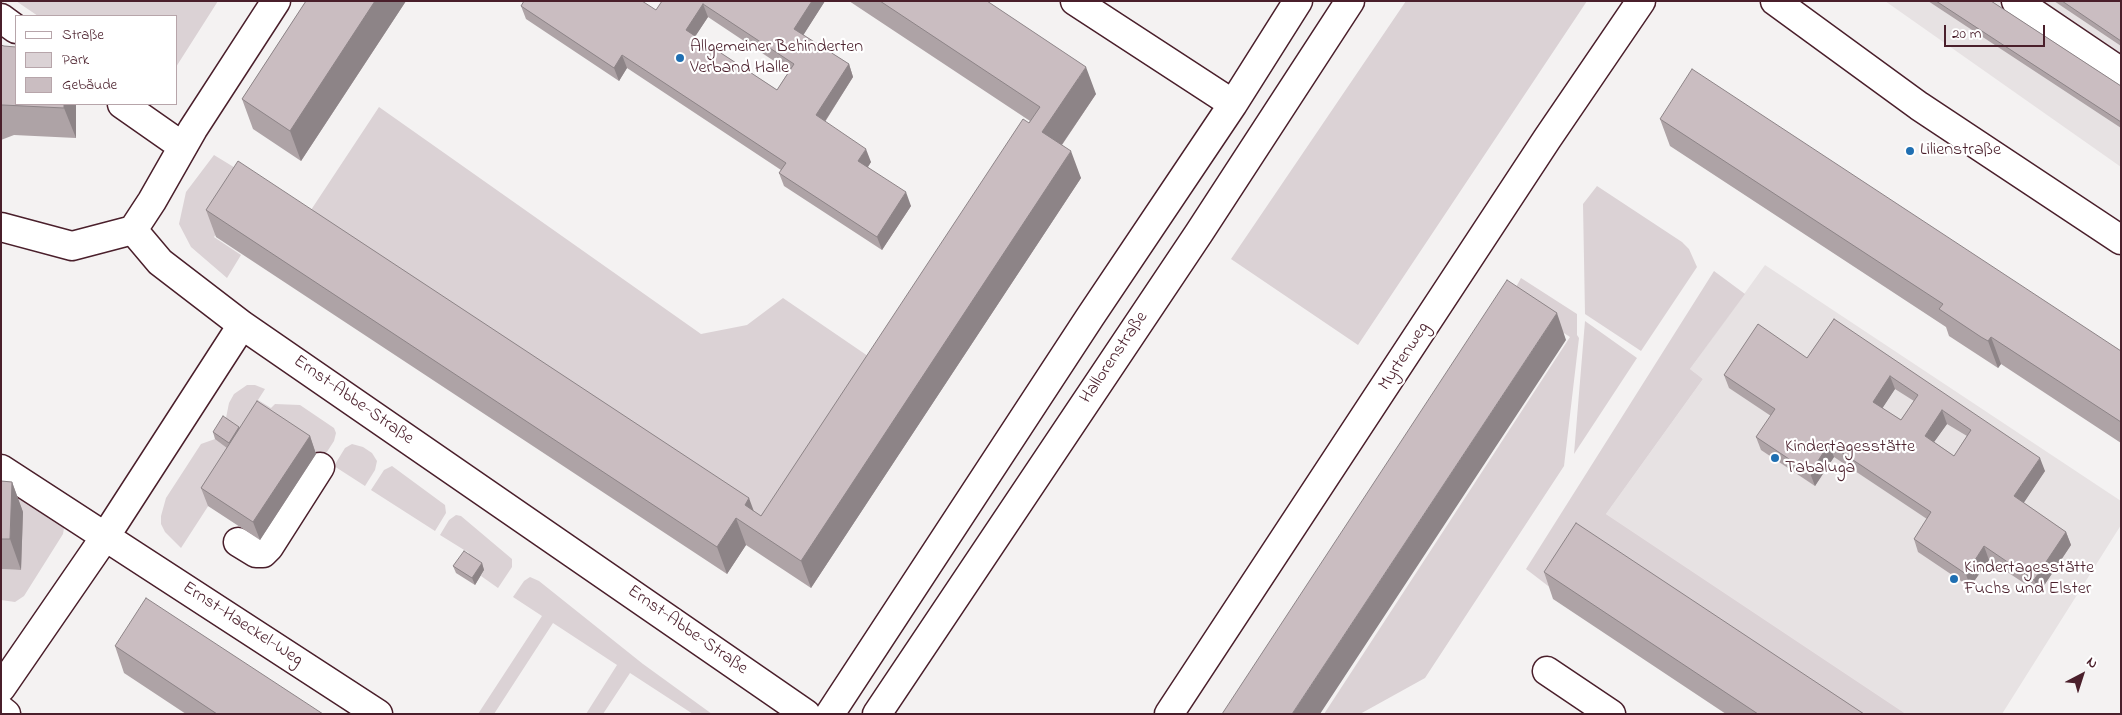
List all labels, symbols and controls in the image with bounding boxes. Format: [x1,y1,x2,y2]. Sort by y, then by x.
legend [15,15,178,105]
scale bar [1947,15,2048,47]
text: 20 m [1952,23,1981,45]
text: Straße [62,24,104,46]
place label: Allgemeiner Behinderten Verband Halle [690,37,863,80]
text: Park [62,49,89,71]
marker: Allgemeiner Behinderten Verband Halle [674,52,686,64]
text: Gebäude [62,74,117,96]
place label: Lilienstraße [1920,140,2001,162]
marker: Lilienstraße [1904,145,1916,157]
street label: Hallorenstraße [1076,308,1154,408]
street label: Myrtenweg [1375,319,1435,395]
street label: Ernst-Abbe-Straße [289,351,417,451]
place label: Kindertagesstätte Tabaluga [1785,437,1915,479]
marker: Kindertagesstätte Tabaluga [1769,452,1781,464]
place label: Kindertagesstätte Fuchs und Elster [1964,558,2094,600]
marker: Kindertagesstätte Fuchs und Elster [1948,573,1960,585]
street label: Ernst-Haeckel-Weg [178,578,306,672]
street label: Ernst-Abbe-Straße [623,581,751,681]
north arrow [2057,650,2107,700]
text: N [2082,652,2102,674]

